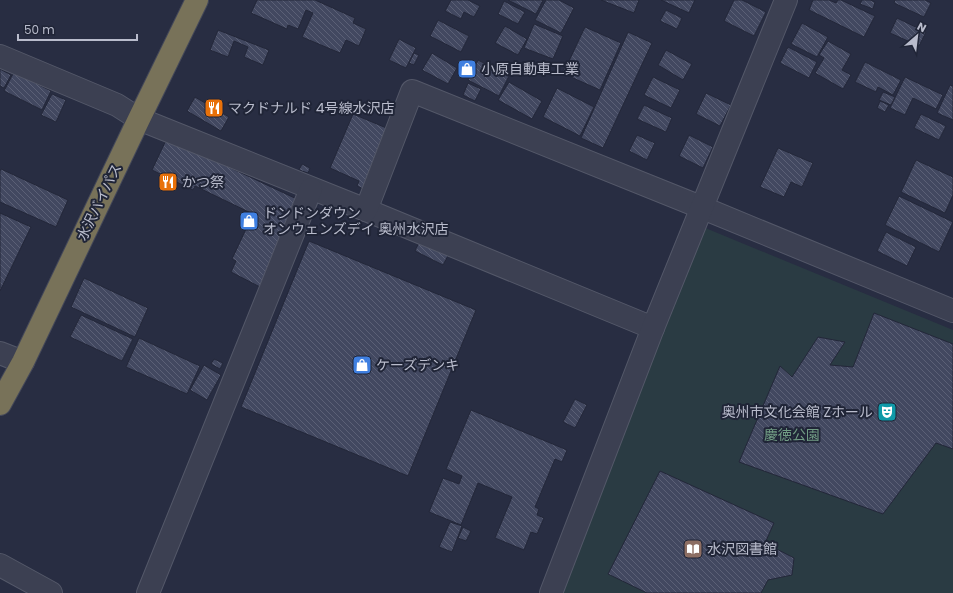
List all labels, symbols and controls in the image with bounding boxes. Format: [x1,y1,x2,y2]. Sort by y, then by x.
scale bar [18,16,137,42]
north arrow [897,16,937,56]
text: N [914,18,929,36]
text: 50 m [24,21,55,38]
shop icon: 小原自動車工業 [456,58,478,80]
place label: 小原自動車工業 [481,59,579,79]
restaurant icon: マクドナルド 4号線水沢店 [203,97,225,119]
place label: マクドナルド 4号線水沢店 [228,98,395,118]
street label: 水沢バイパス [72,160,126,244]
restaurant icon: かつ祭 [157,171,179,193]
place label: かつ祭 [182,172,224,192]
place label: ドンドンダウン オンウェンズデイ 奥州水沢店 [263,203,448,239]
shop icon: ドンドンダウン オンウェンズデイ 奥州水沢店 [238,210,260,232]
shop icon: ケーズデンキ [351,354,373,376]
place label: ケーズデンキ [376,355,459,375]
theatre icon: 奥州市文化会館 Zホール [876,401,898,423]
place label: 奥州市文化会館 Zホール [722,402,873,422]
park label: 慶徳公園 [764,425,820,445]
library icon: 水沢図書館 [682,538,704,560]
place label: 水沢図書館 [707,539,777,559]

